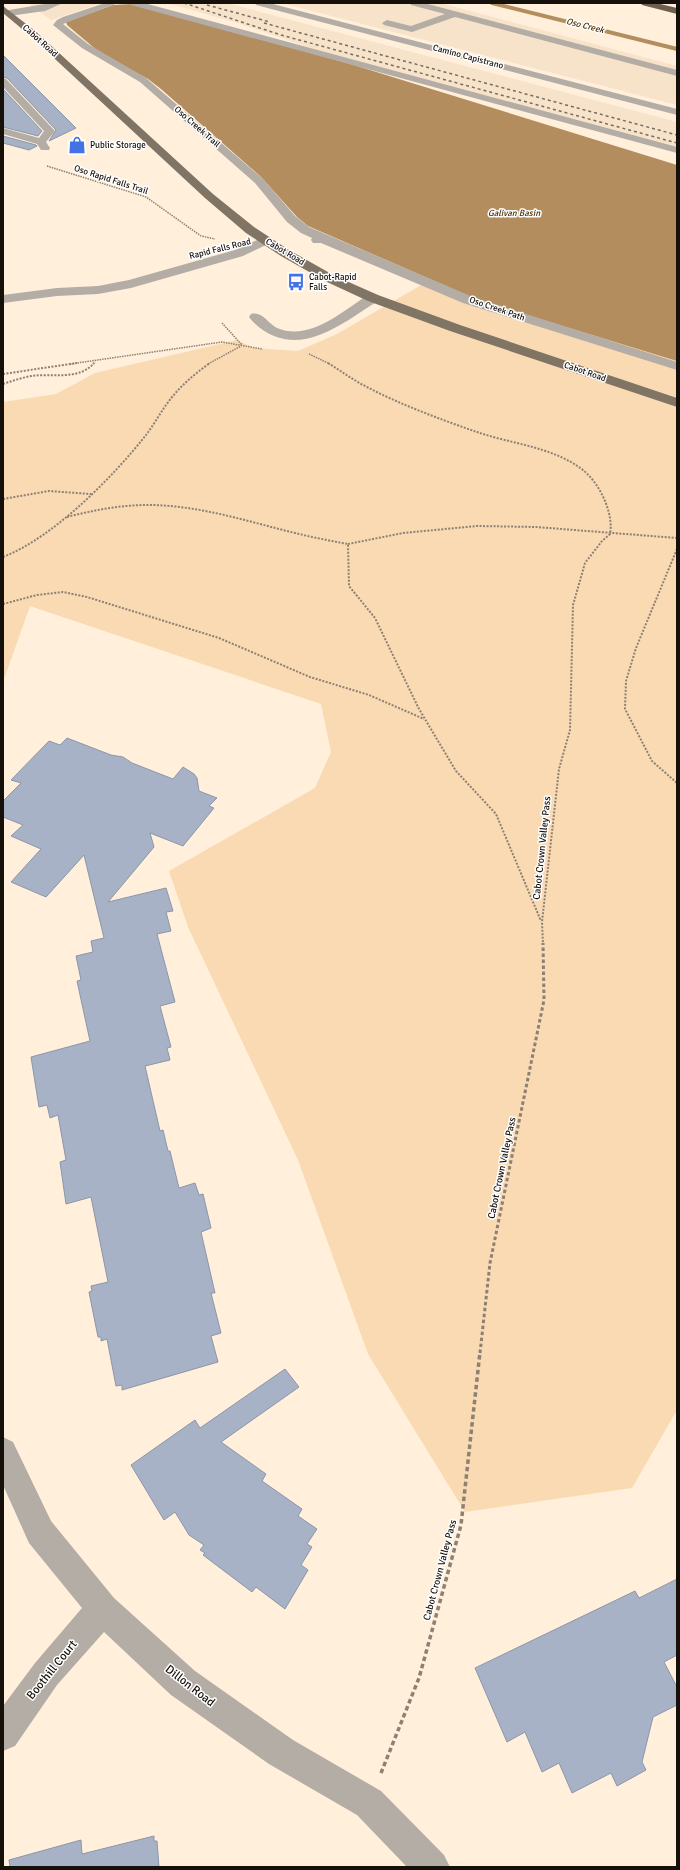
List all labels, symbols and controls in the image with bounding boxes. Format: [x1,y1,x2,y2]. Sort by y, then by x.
water label: Oso Creek [565,16,607,36]
street label: Cabot Road [20,22,60,60]
street label: Camino Capistrano [431,42,505,72]
street label: Oso Creek Trail [172,104,223,150]
shop icon: Public Storage [67,135,87,155]
place label: Public Storage [90,140,146,151]
street label: Oso Rapid Falls Trail [73,163,150,197]
water label: Galivan Basin [488,208,541,219]
street label: Rapid Falls Road [188,236,252,262]
street label: Cabot Road [263,236,307,268]
bus stop icon: Cabot-Rapid Falls [286,272,306,292]
place label: Cabot-Rapid Falls [309,272,357,293]
street label: Oso Creek Path [468,294,526,324]
street label: Cabot Road [563,360,608,384]
street label: Cabot Crown Valley Pass [531,795,553,900]
street label: Cabot Crown Valley Pass [485,1115,519,1220]
street label: Cabot Crown Valley Pass [421,1518,459,1622]
street label: Boothill Court [24,1637,80,1703]
street label: Dillon Road [162,1662,218,1710]

